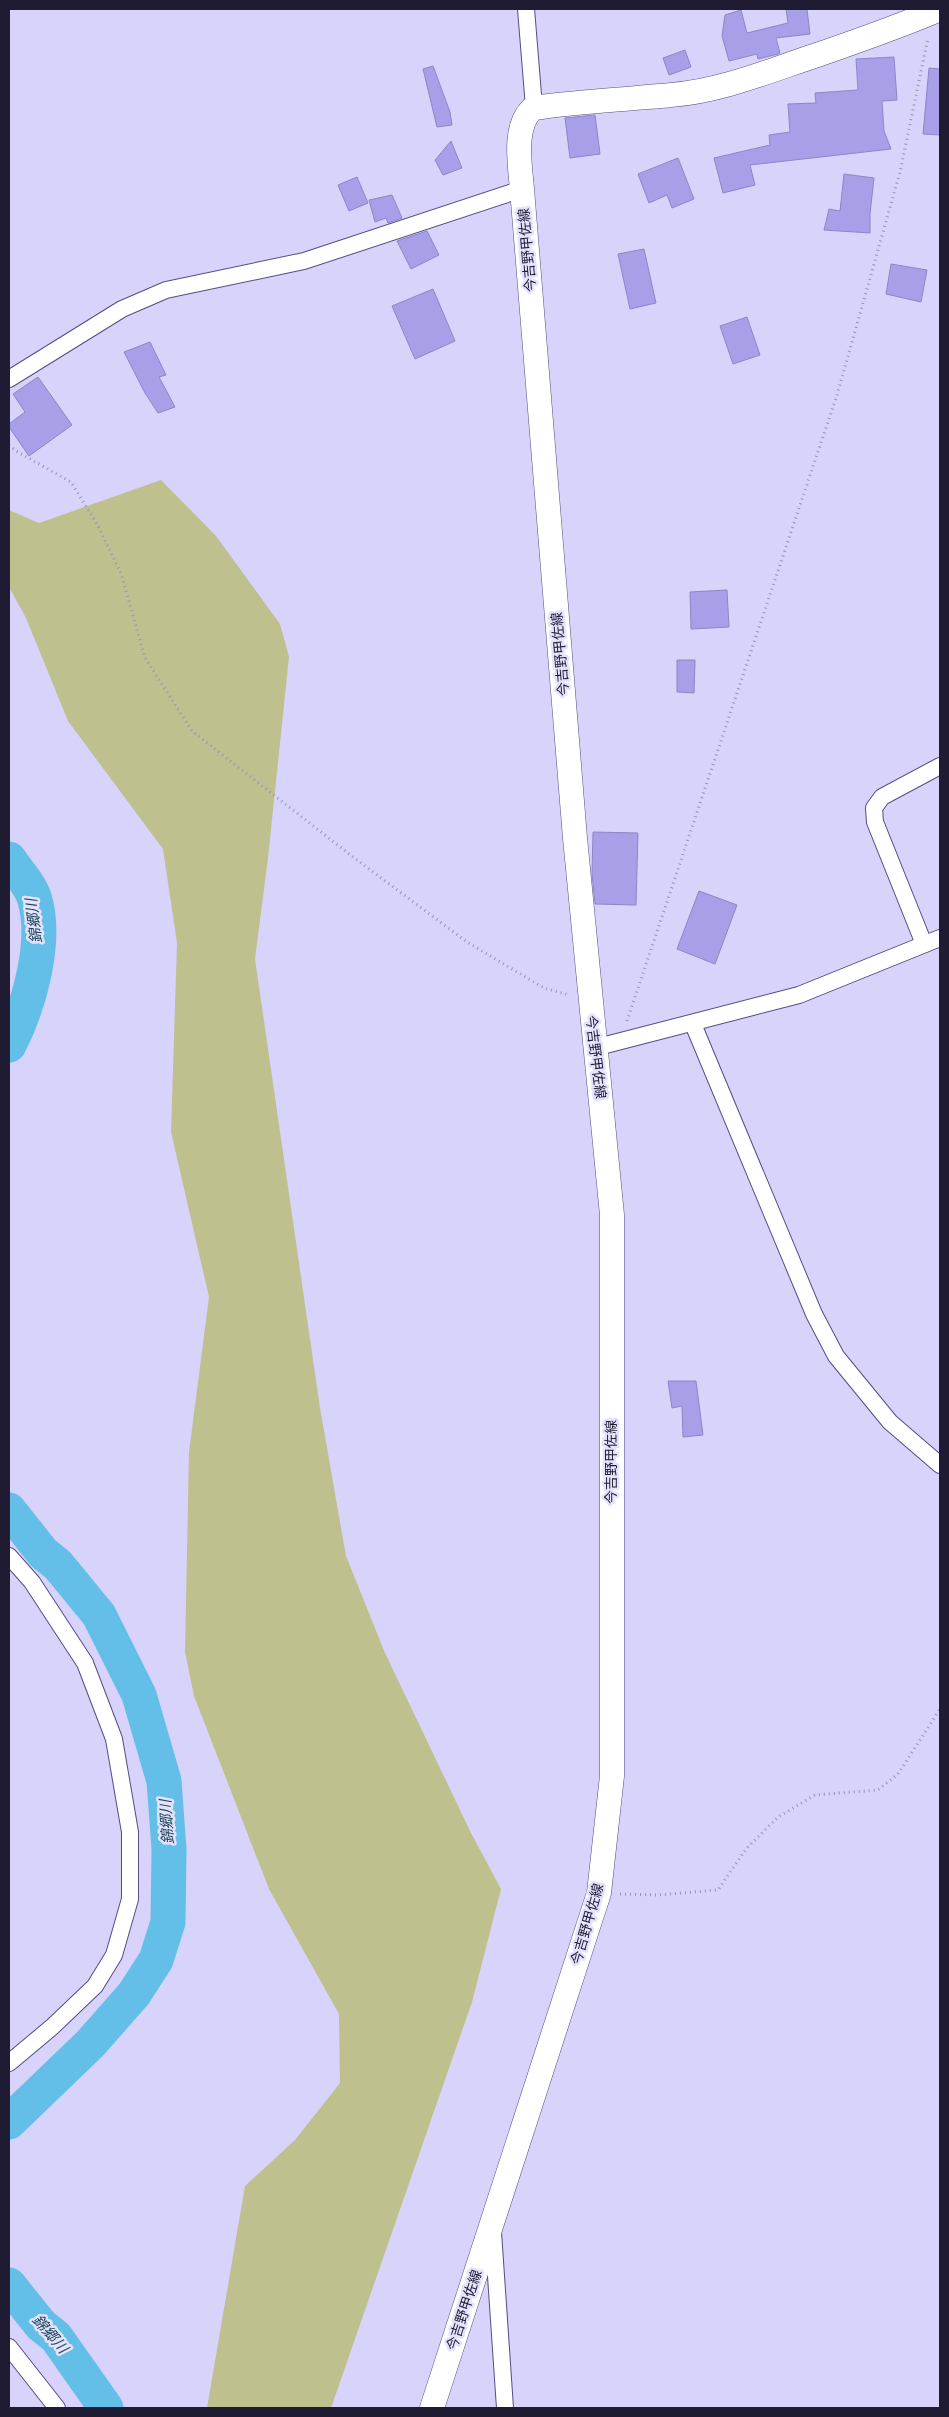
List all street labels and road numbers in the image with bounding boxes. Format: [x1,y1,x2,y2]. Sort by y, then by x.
street label: 今吉野甲佐線 [514,207,540,293]
street label: 今吉野甲佐線 [547,611,573,697]
street label: 今吉野甲佐線 [582,1014,610,1100]
street label: 今吉野甲佐線 [602,1420,620,1504]
street label: 今吉野甲佐線 [567,1881,607,1967]
street label: 今吉野甲佐線 [442,2267,486,2353]

